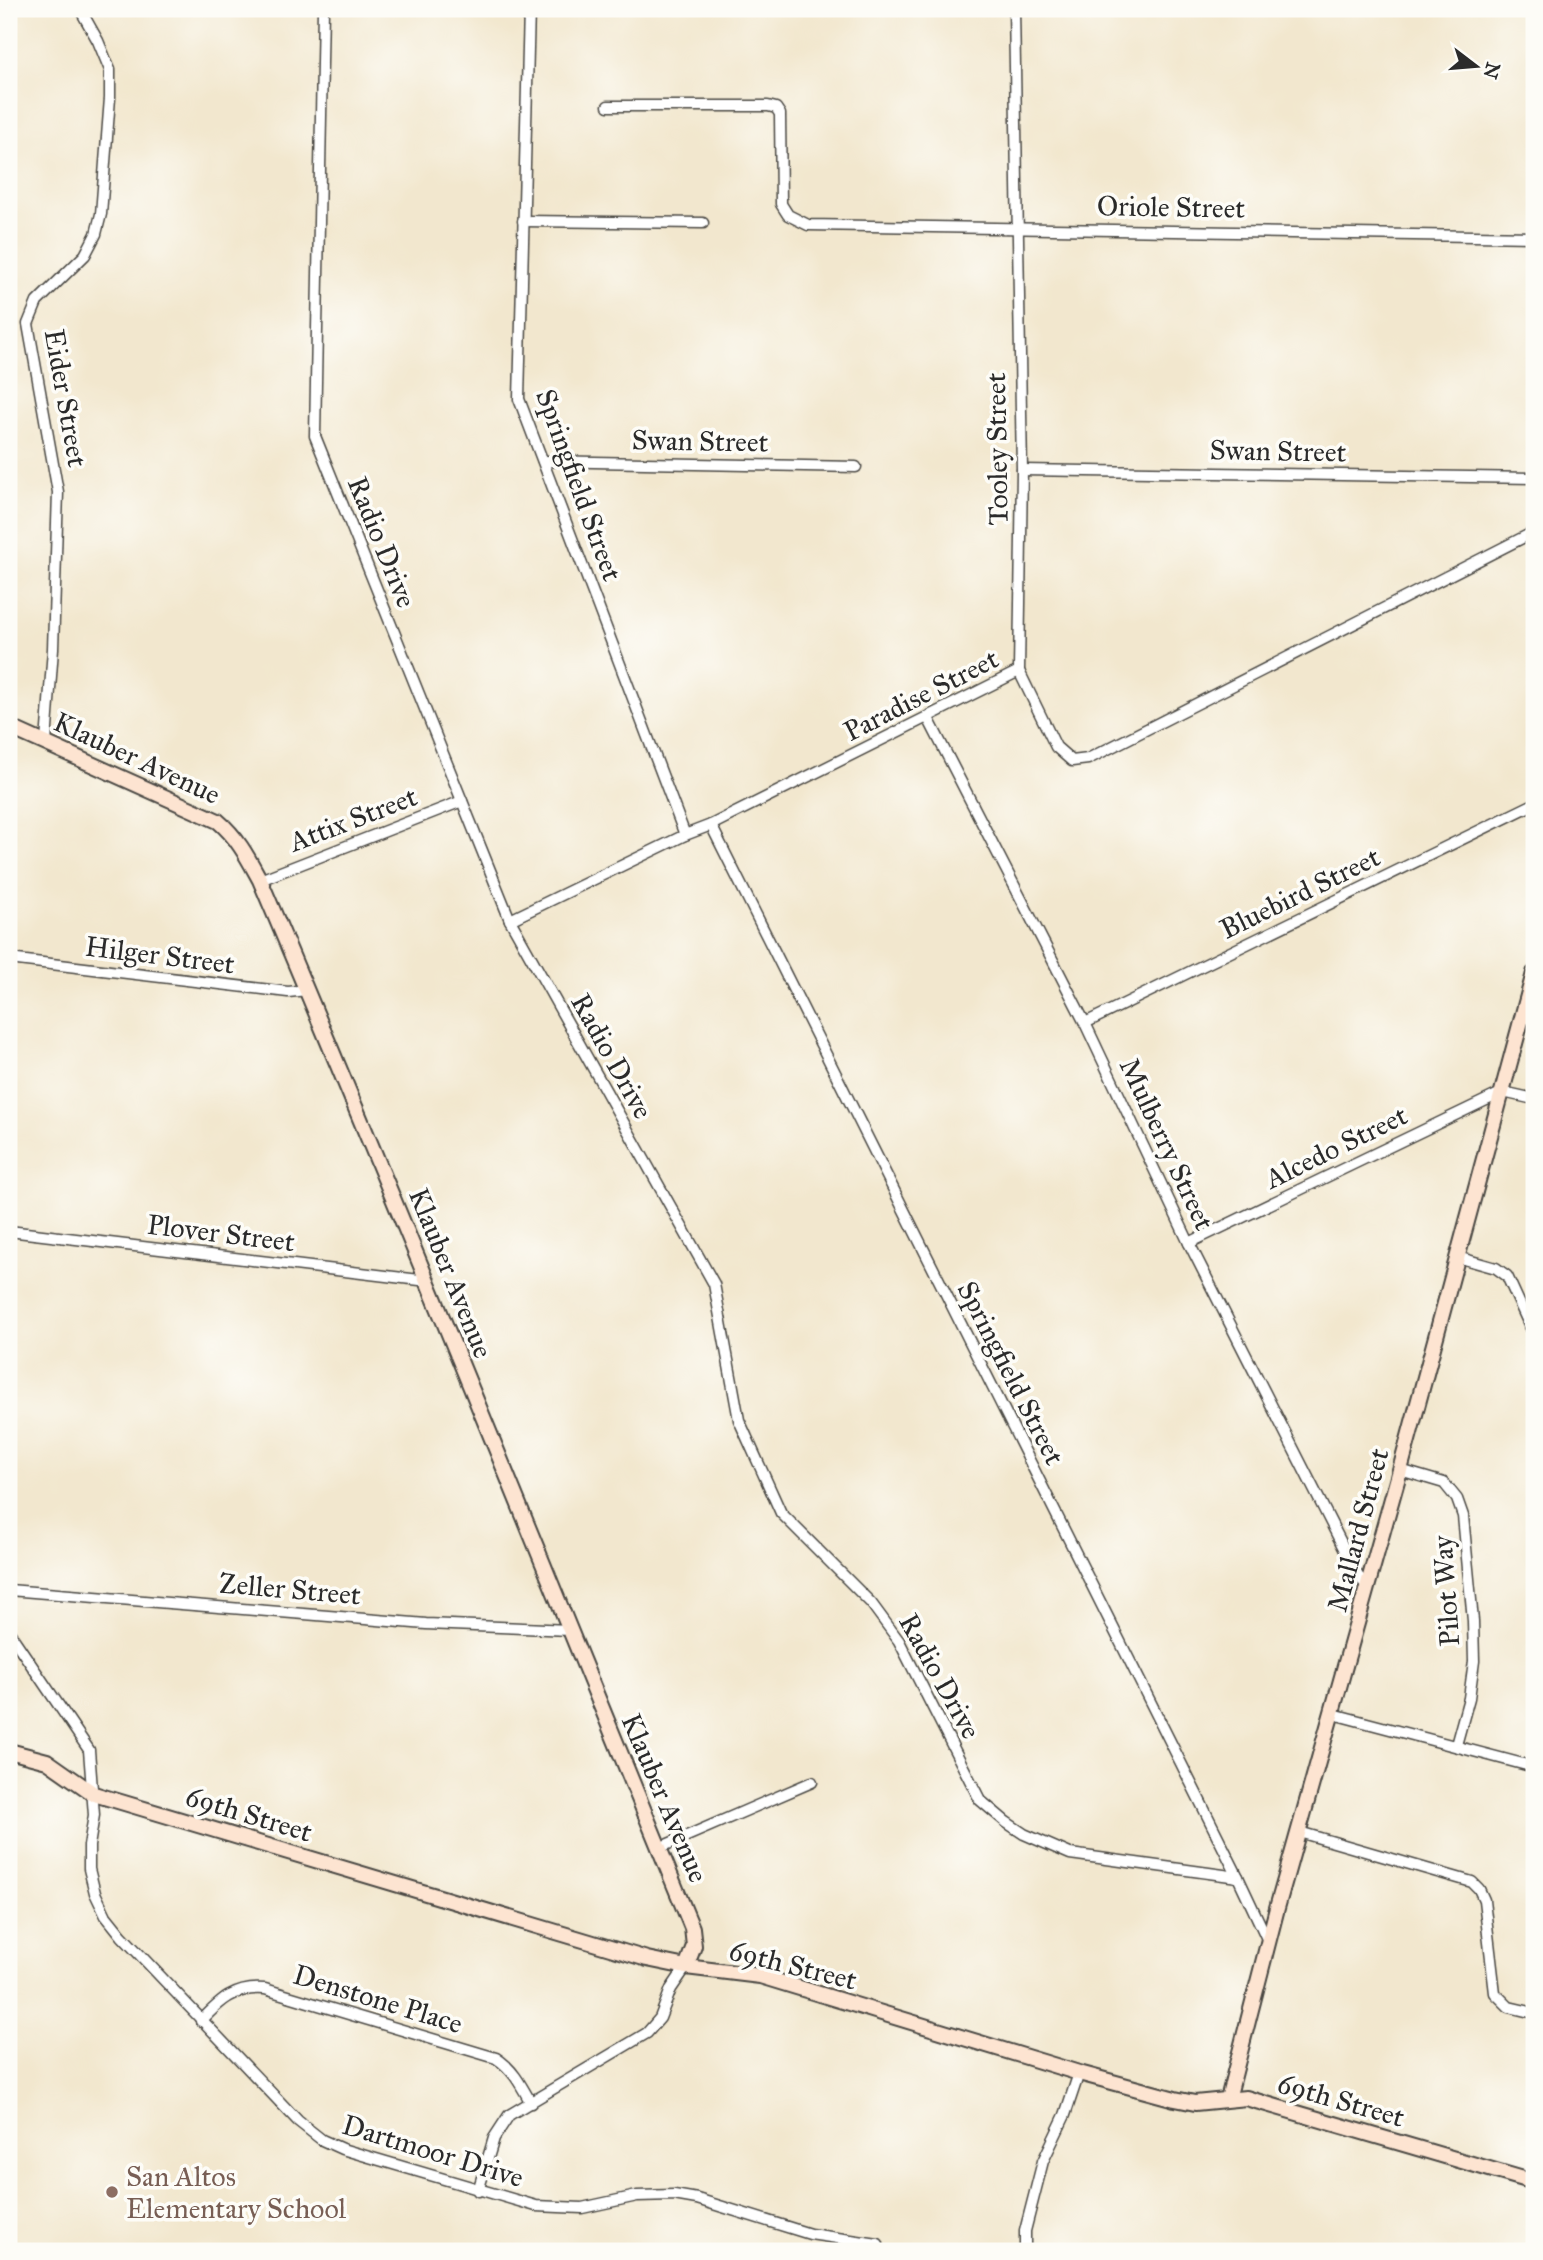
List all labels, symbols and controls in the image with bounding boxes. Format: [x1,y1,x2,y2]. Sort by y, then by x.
north arrow [1442,32,1512,102]
text: N [1479,60,1505,81]
street label: Oriole Street [1097,188,1246,226]
street label: Eider Street [37,326,95,470]
street label: Tooley Street [978,372,1016,526]
street label: Springfield Street [528,384,630,586]
street label: Swan Street [631,422,769,460]
street label: Swan Street [1209,432,1347,470]
street label: Radio Drive [340,471,424,613]
street label: Paradise Street [838,641,1004,749]
street label: Klauber Avenue [48,704,226,812]
street label: Attix Street [283,779,422,860]
street label: Bluebird Street [1214,839,1386,947]
street label: Hilger Street [83,928,237,982]
street label: Radio Drive [563,987,661,1125]
street label: Mulberry Street [1112,1052,1222,1236]
street label: Alcedo Street [1258,1098,1413,1197]
street label: Klauber Avenue [401,1183,501,1363]
street label: Plover Street [145,1207,297,1259]
street label: Springfield Street [950,1275,1072,1471]
street label: Mallard Street [1319,1444,1397,1616]
street label: Pilot Way [1425,1533,1467,1648]
street label: Zeller Street [218,1565,362,1613]
street label: Radio Drive [891,1607,989,1745]
street label: Klauber Avenue [614,1708,716,1888]
street label: 69th Street [181,1778,317,1850]
street label: 69th Street [725,1932,861,1998]
street label: Denstone Place [289,1957,467,2041]
street label: 69th Street [1273,2065,1409,2135]
street label: Dartmoor Drive [338,2107,528,2195]
place label: San Altos Elementary School [126,2159,347,2226]
marker: San Altos Elementary School [104,2184,120,2200]

